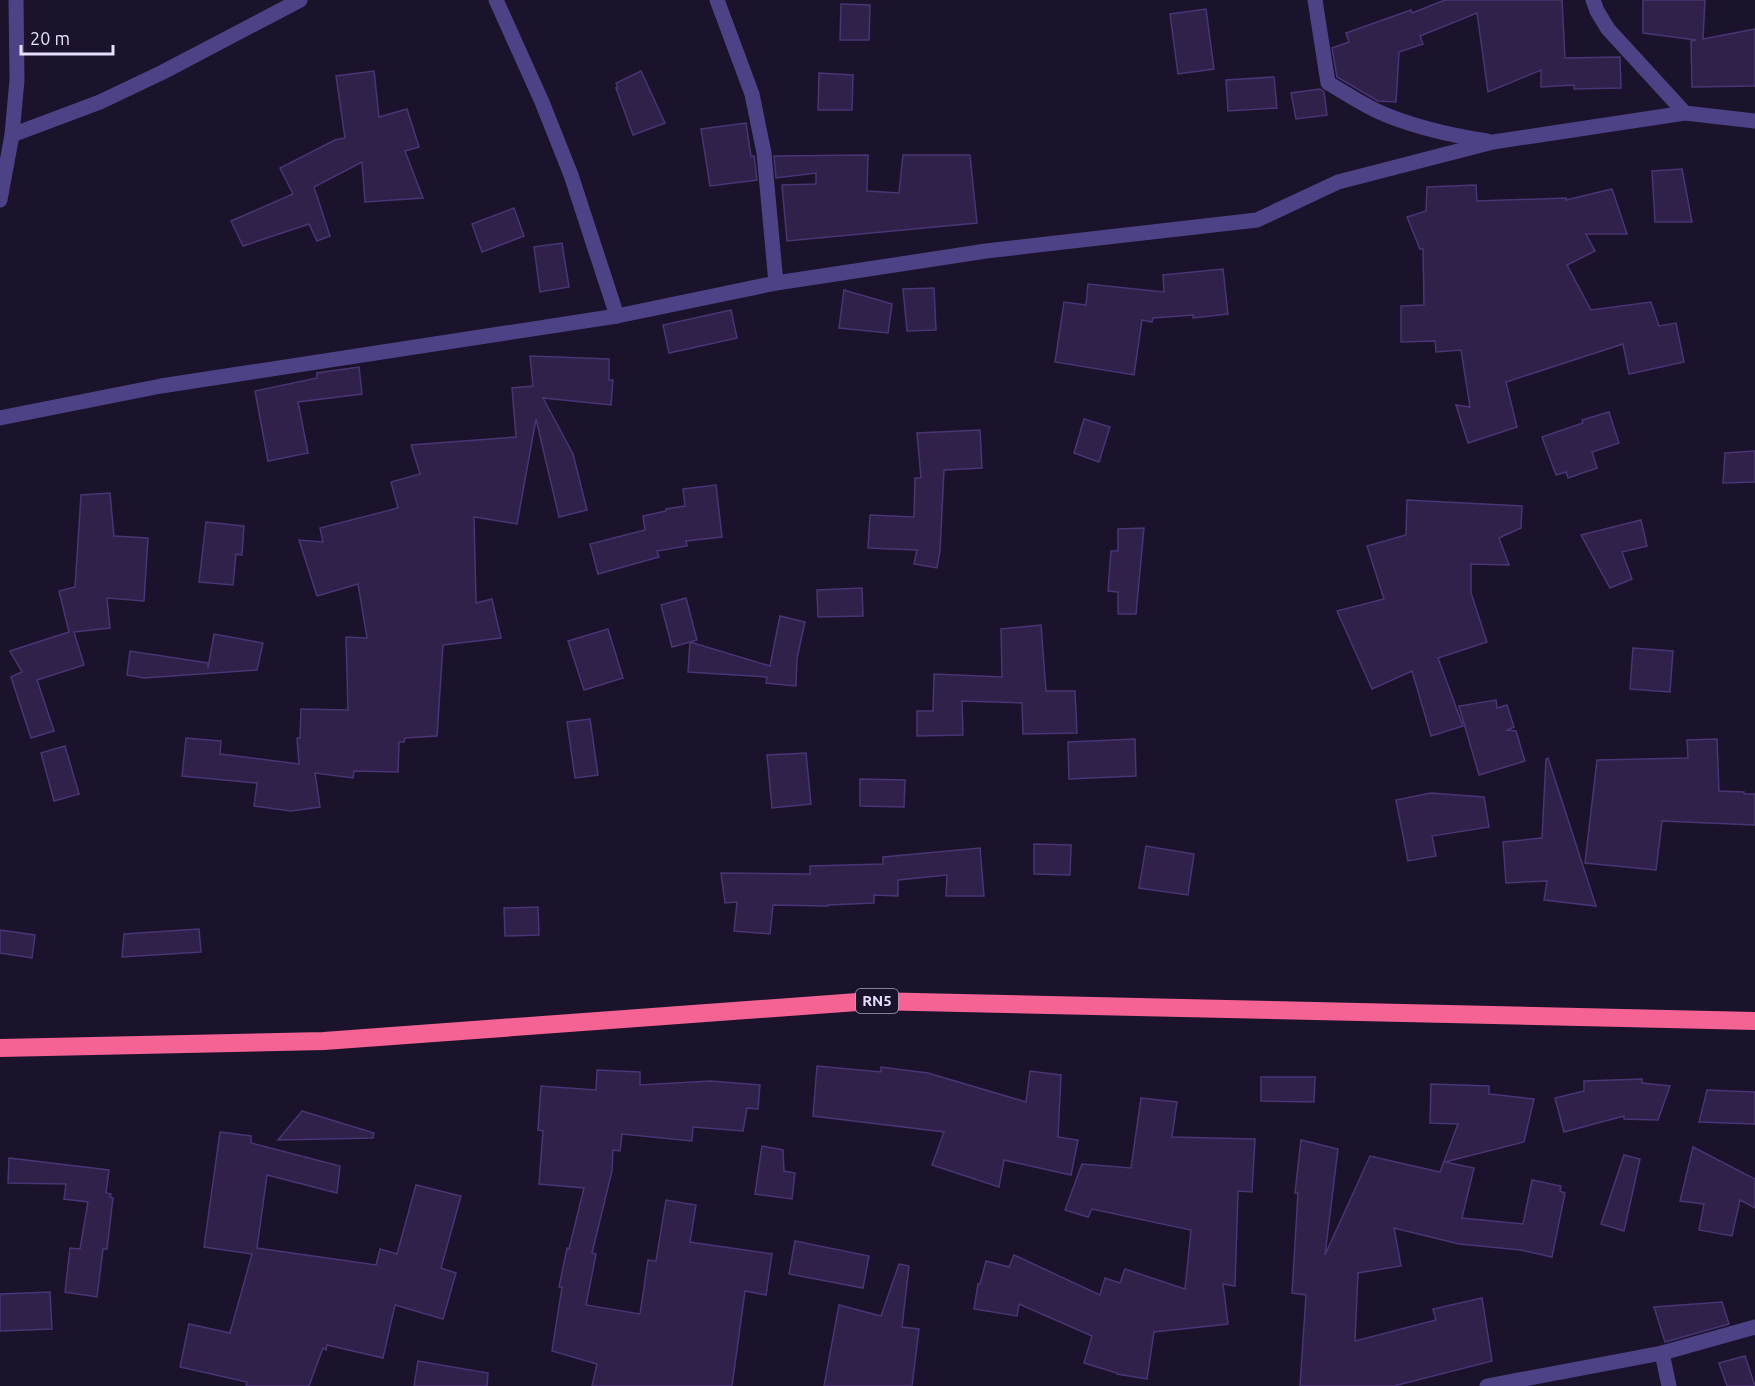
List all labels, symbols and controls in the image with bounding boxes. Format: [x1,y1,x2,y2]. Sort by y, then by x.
scale bar [21,18,112,56]
text: 20 m [30,28,70,48]
road number: RN5 [856,989,898,1013]

